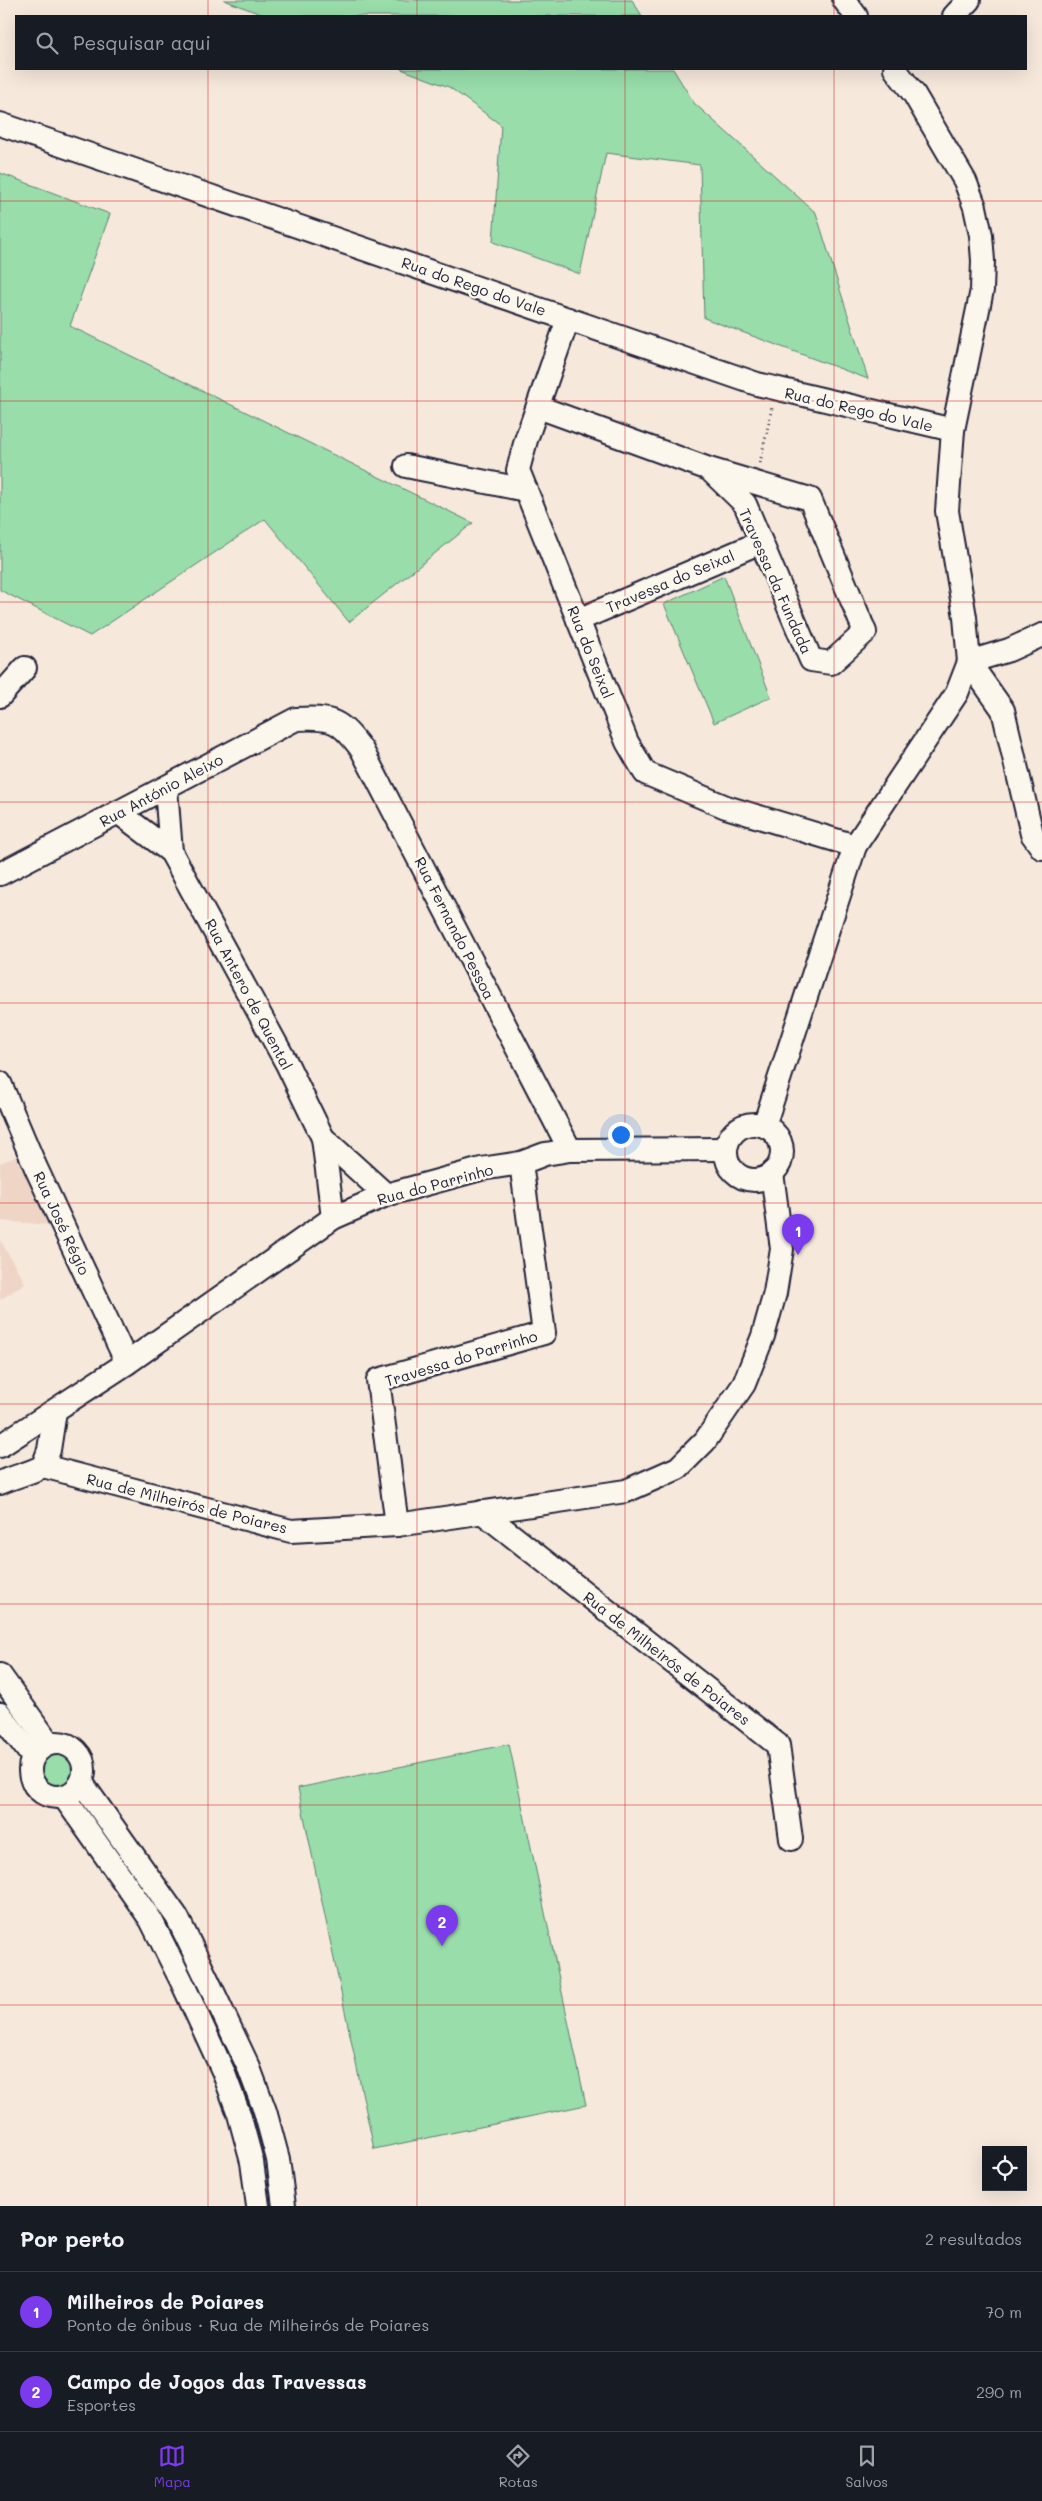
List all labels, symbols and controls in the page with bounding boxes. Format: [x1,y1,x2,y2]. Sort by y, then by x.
search box [15,15,1027,70]
icon: search [33,29,61,57]
text: Pesquisar aqui [73,30,211,55]
street label: Rua do Rego do Vale [399,252,549,320]
street label: Rua do Rego do Vale [783,382,935,436]
street label: Travessa da Fundada [735,505,817,657]
street label: Travessa do Seixal [603,545,737,617]
street label: Rua do Seixal [563,603,619,701]
street label: Rua António Aleixo [96,749,226,831]
street label: Rua Fernando Pessoa [410,853,500,1003]
street label: Rua Antero de Quental [201,915,297,1073]
your location [608,1122,634,1148]
street label: Rua do Parrinho [375,1159,495,1209]
street label: Rua José Régio [29,1168,95,1278]
pin: 1 [782,1214,814,1255]
street label: Travessa do Parrinho [382,1325,540,1391]
street label: Rua de Milheirós de Poiares [84,1468,290,1538]
street label: Rua de Milheirós de Poiares [580,1587,754,1729]
pin: 2 [426,1905,458,1946]
map controls [982,2146,1027,2191]
button: locate [982,2146,1027,2191]
text: Por perto [20,2225,124,2252]
text: 2 resultados [925,2228,1022,2249]
text: Milheiros de Poiares [67,2289,264,2314]
text: 1 [32,2301,40,2322]
text: 70 m [985,2301,1022,2322]
text: Ponto de ônibus · Rua de Milheirós de Poiares [67,2314,429,2335]
text: Campo de Jogos das Travessas [67,2369,367,2394]
text: 2 [32,2381,40,2402]
text: 290 m [976,2381,1022,2402]
text: Esportes [67,2394,136,2415]
tab: Mapa [154,2442,191,2491]
tab: Rotas [499,2442,538,2491]
tab: Salvos [845,2442,888,2491]

